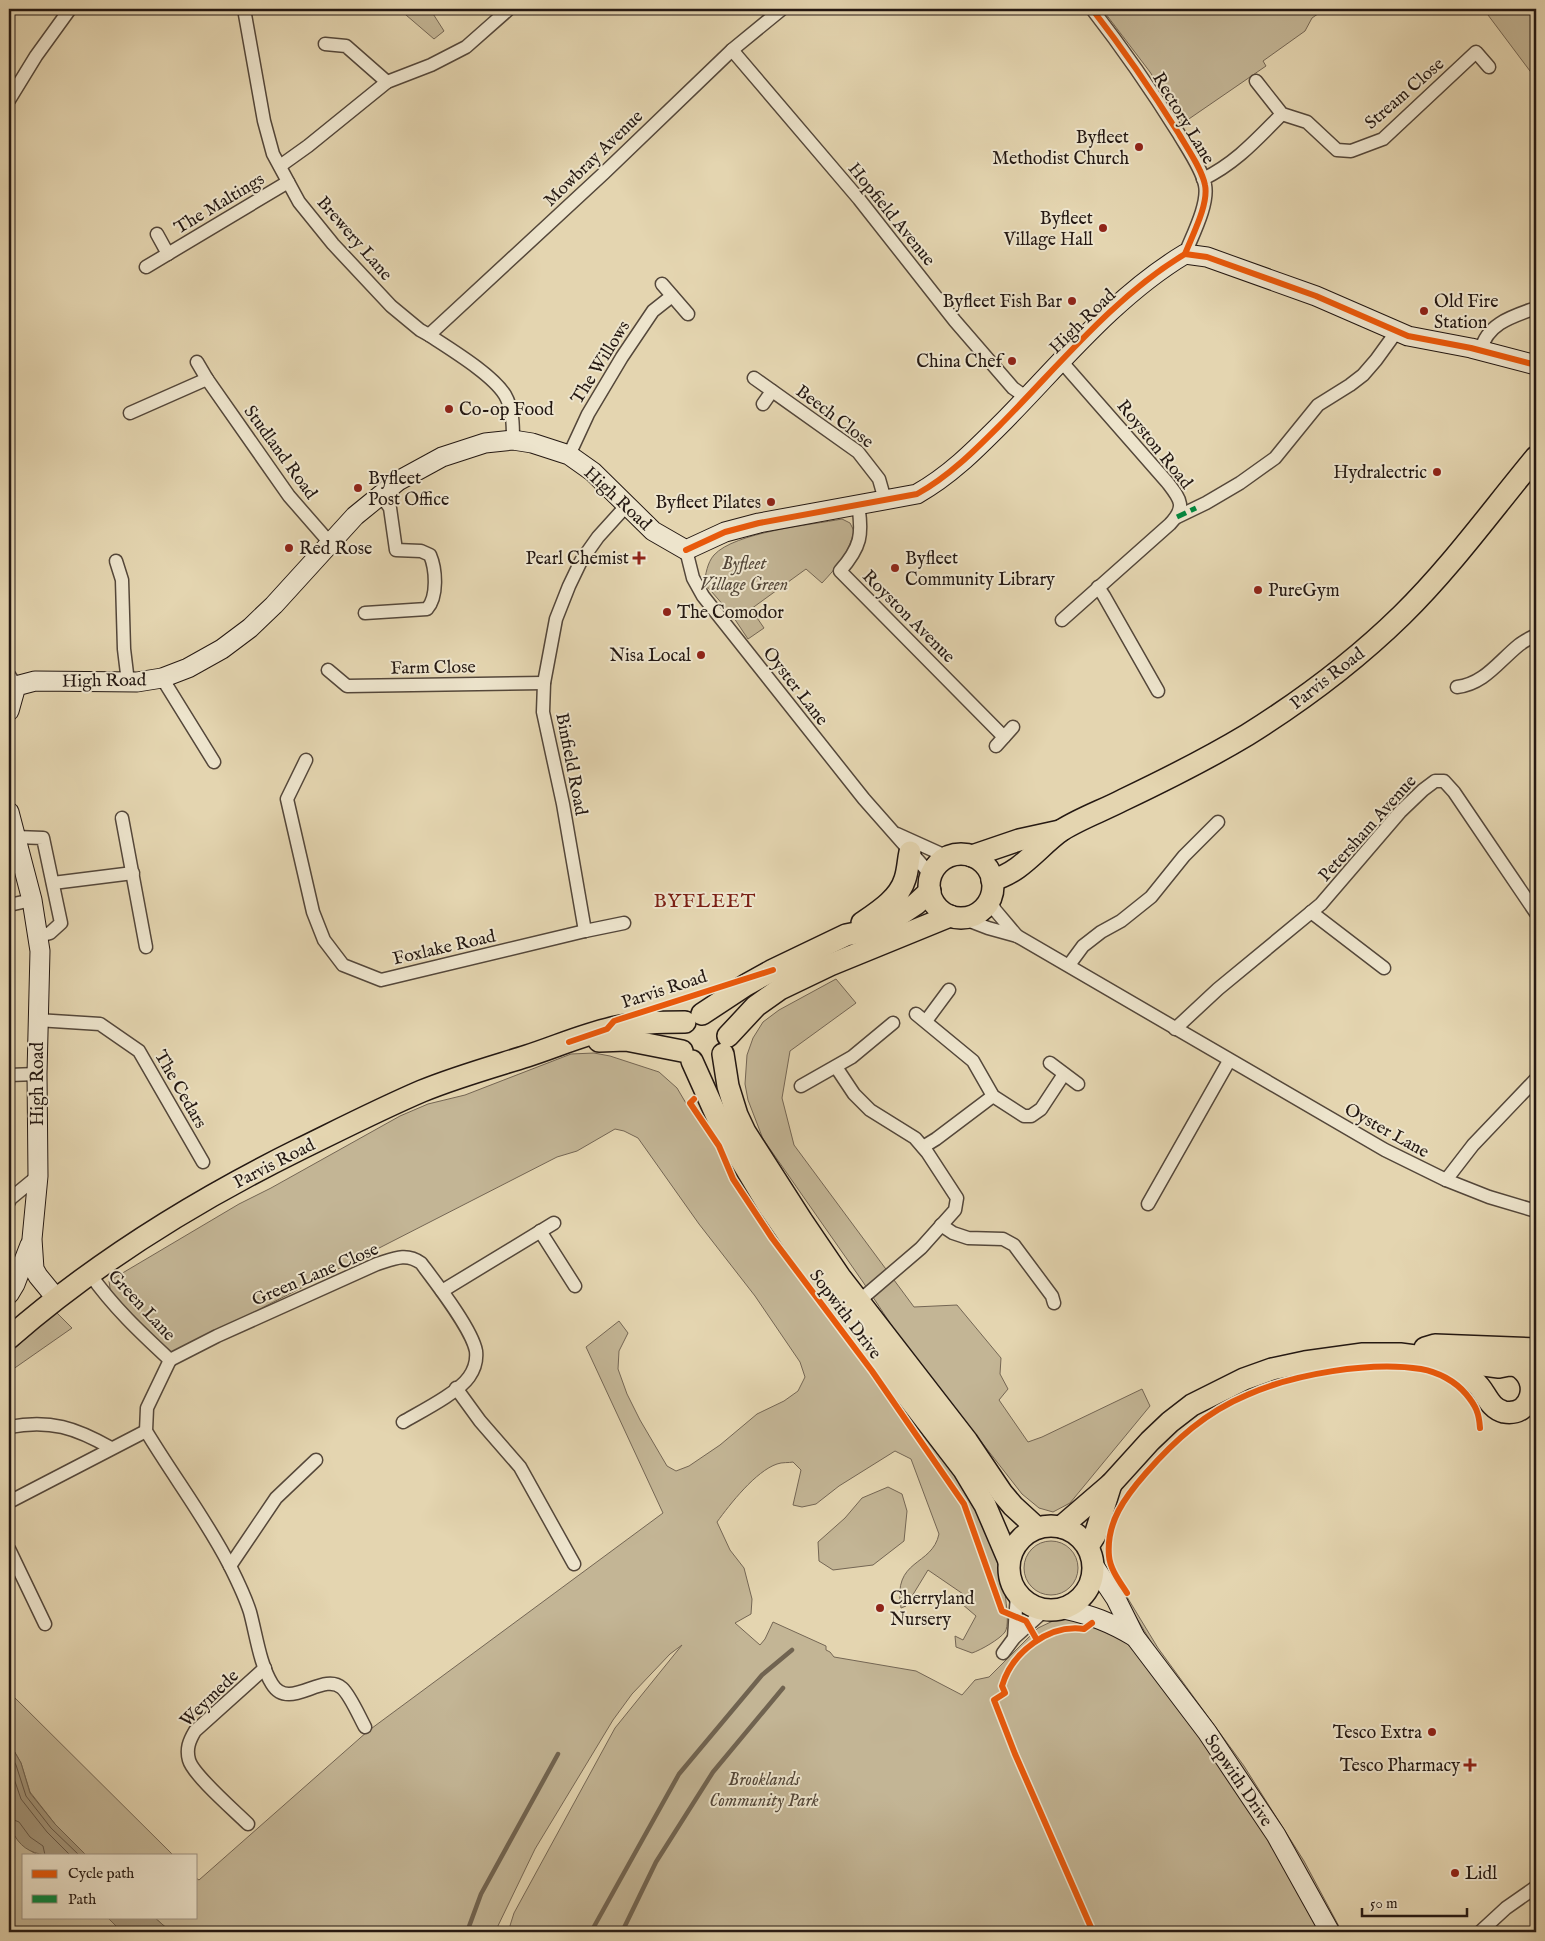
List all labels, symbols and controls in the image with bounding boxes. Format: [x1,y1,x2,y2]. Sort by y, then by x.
street label: Stream Close [1361,53,1449,135]
street label: Rectory Lane [1146,69,1219,169]
street label: Mowbray Avenue [539,106,649,212]
place label: Byfleet Methodist Church [992,127,1129,171]
marker: Byfleet Methodist Church [1133,141,1145,153]
street label: Hopfield Avenue [842,158,940,271]
street label: The Maltings [170,168,269,240]
street label: Brewery Lane [311,192,397,286]
place label: Byfleet Village Hall [1003,208,1093,252]
marker: Byfleet Village Hall [1097,222,1109,234]
street label: High Road [1045,284,1122,360]
place label: Byfleet Fish Bar [943,291,1062,314]
place label: Old Fire Station [1434,291,1498,335]
marker: Byfleet Fish Bar [1066,295,1078,307]
marker: Old Fire Station [1418,305,1430,317]
street label: The Willows [567,317,636,409]
place label: China Chef [916,351,1005,374]
marker: China Chef [1006,355,1018,367]
street label: Beech Close [791,380,878,454]
street label: Royston Road [1111,396,1197,495]
place label: Co-op Food [459,399,554,422]
street label: Studland Road [238,401,322,505]
marker: Co-op Food [443,403,455,415]
street label: High Road [578,462,656,537]
place label: Hydralectric [1333,462,1427,485]
marker: Hydralectric [1431,466,1443,478]
place label: Byfleet Post Office [368,468,449,512]
marker: Byfleet Post Office [352,482,364,494]
place label: Byfleet Pilates [655,492,761,515]
marker: Byfleet Pilates [765,496,777,508]
place label: Red Rose [299,538,372,561]
marker: Red Rose [283,542,295,554]
place label: Pearl Chemist [525,548,629,571]
place label: Byfleet Community Library [905,548,1055,592]
marker: Pearl Chemist [633,552,645,564]
park label: Byfleet Village Green [700,553,788,597]
marker: Byfleet Community Library [889,562,901,574]
street label: Royston Avenue [856,566,959,669]
place label: PureGym [1268,580,1340,603]
marker: PureGym [1252,584,1264,596]
place label: The Comodor [677,602,784,625]
marker: The Comodor [661,606,673,618]
street label: Oyster Lane [757,643,833,731]
street label: Parvis Road [1286,643,1370,715]
place label: Nisa Local [610,645,691,668]
marker: Nisa Local [695,649,707,661]
street label: Farm Close [390,656,476,681]
street label: High Road [62,669,147,694]
street label: Binfield Road [549,711,592,818]
street label: Petersham Avenue [1314,771,1422,887]
district label: BYFLEET [654,889,756,914]
street label: Foxlake Road [391,925,498,971]
street label: Parvis Road [619,966,710,1015]
street label: High Road [27,1041,50,1126]
street label: The Cedars [148,1047,211,1133]
street label: Oyster Lane [1340,1099,1433,1164]
street label: Parvis Road [230,1134,320,1195]
street label: Green Lane Close [249,1238,382,1312]
street label: Green Lane [102,1265,180,1347]
street label: Sopwith Drive [804,1265,886,1364]
place label: Cherryland Nursery [890,1588,975,1632]
marker: Cherryland Nursery [874,1602,886,1614]
street label: Weymede [176,1665,244,1733]
place label: Tesco Extra [1333,1722,1422,1745]
marker: Tesco Extra [1426,1726,1438,1738]
street label: Sopwith Drive [1198,1730,1277,1831]
place label: Tesco Pharmacy [1340,1755,1460,1778]
marker: Tesco Pharmacy [1464,1759,1476,1771]
park label: Brooklands Community Park [709,1769,819,1813]
legend [22,1854,198,1918]
place label: Lidl [1465,1863,1497,1886]
text: Cycle path [68,1864,134,1883]
marker: Lidl [1449,1867,1461,1879]
scale bar [1362,1886,1468,1918]
text: Path [68,1890,96,1909]
text: 50 m [1370,1894,1398,1913]

